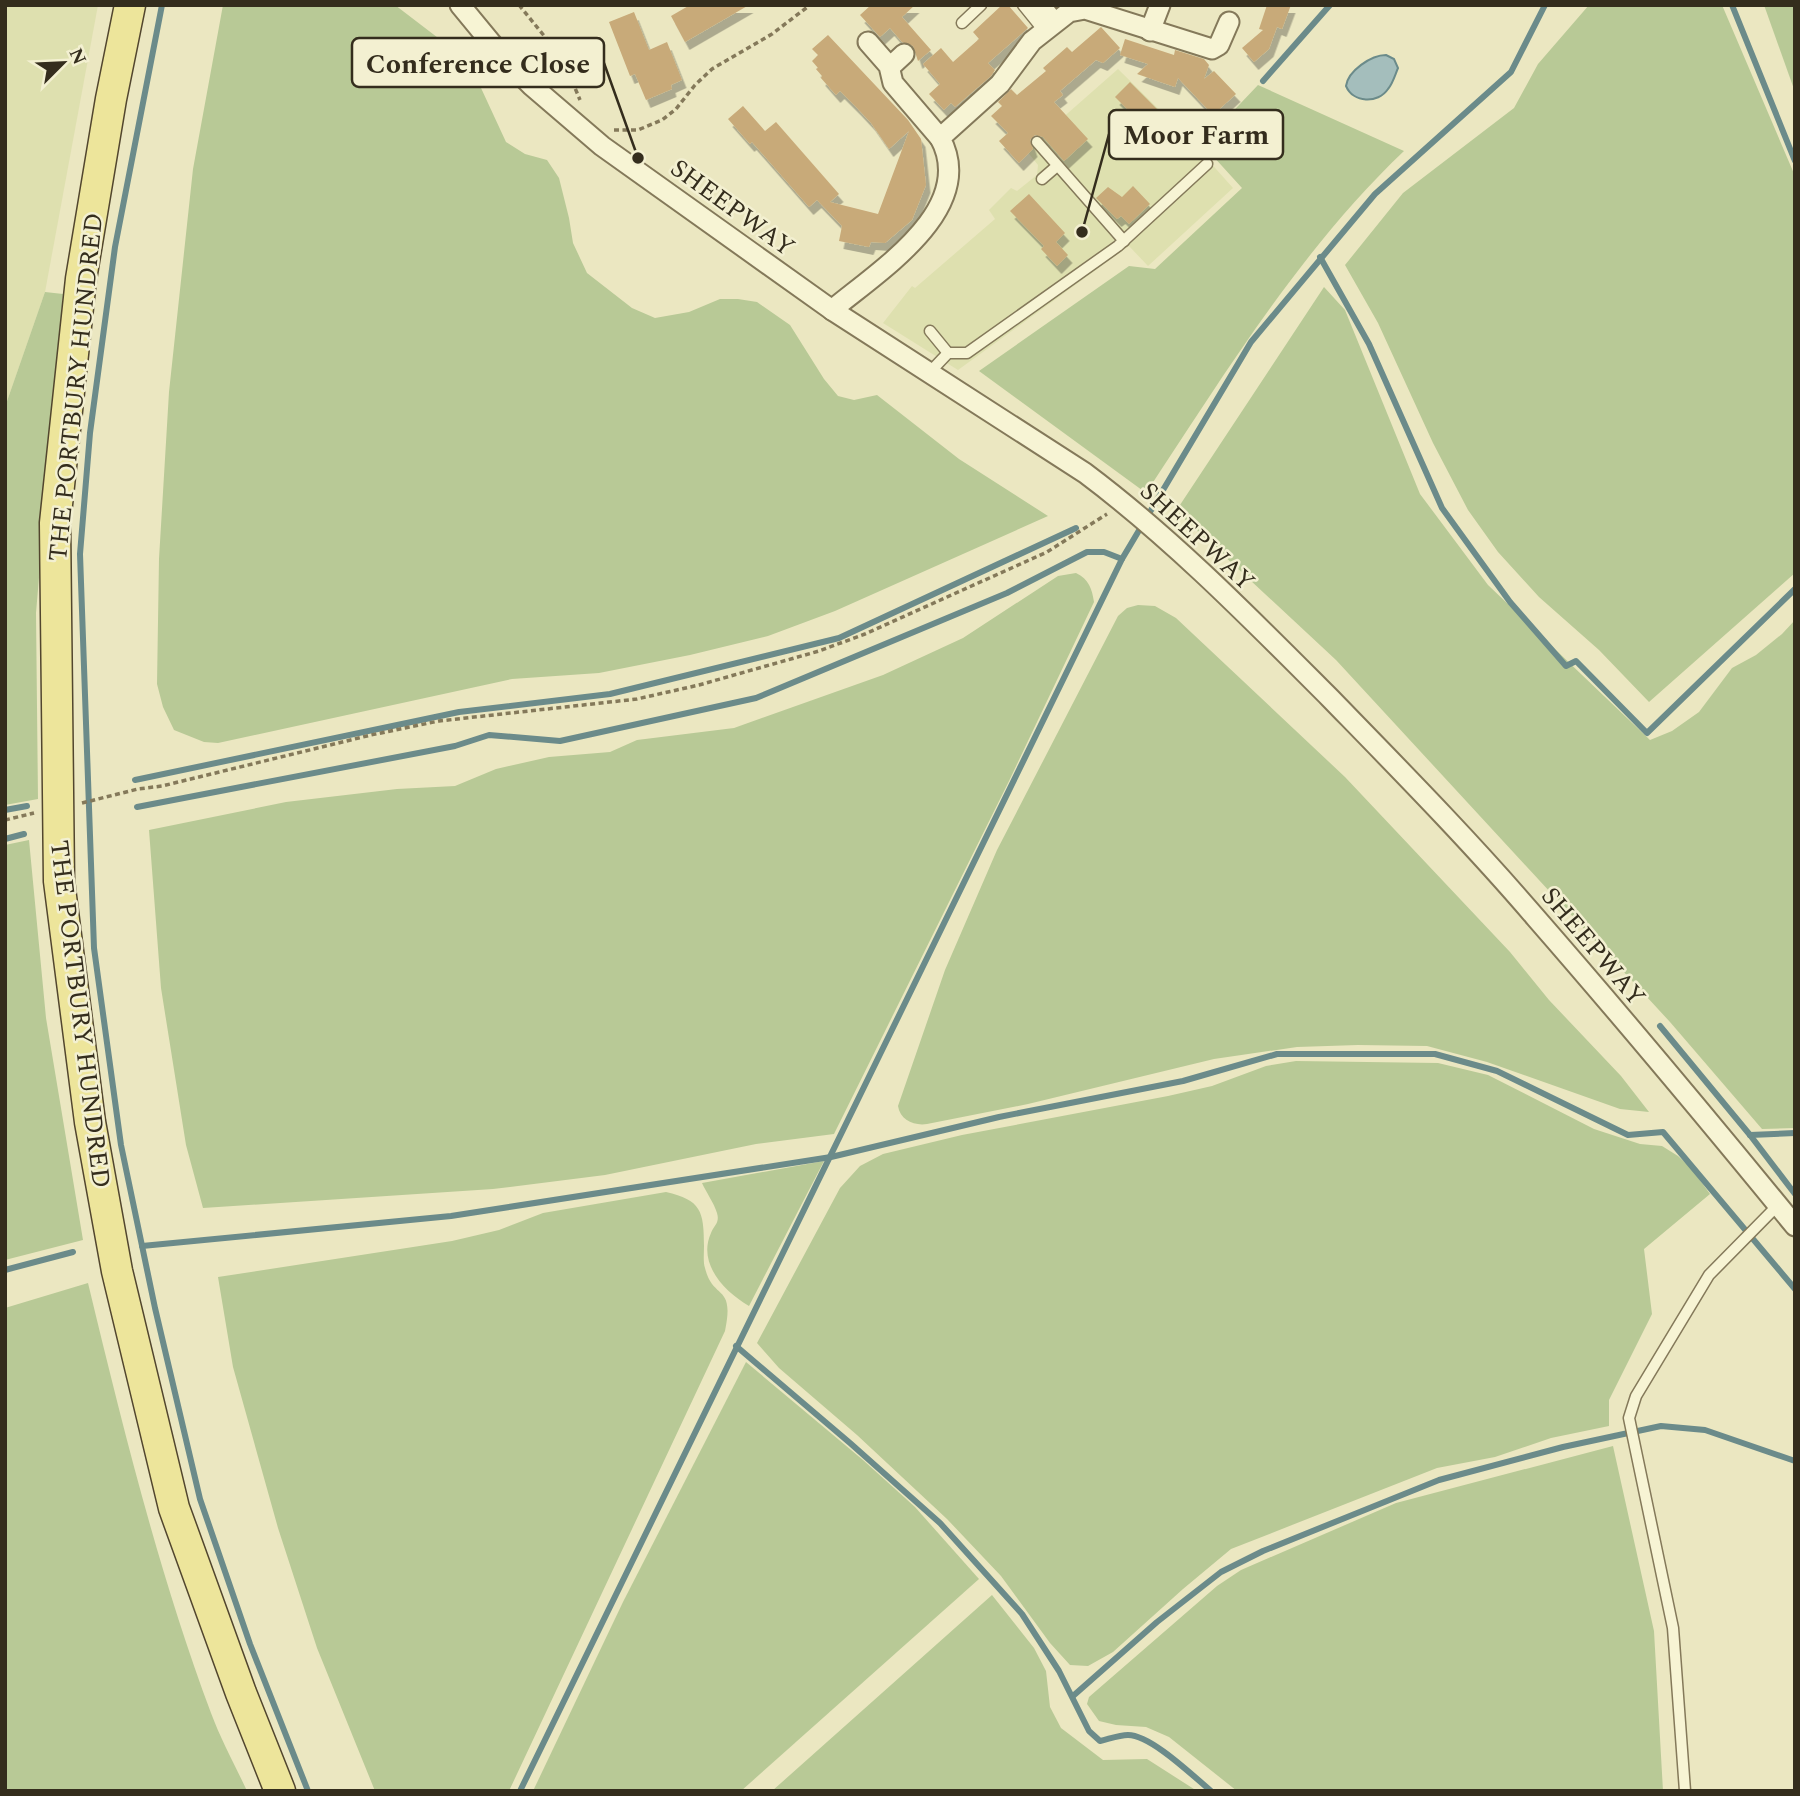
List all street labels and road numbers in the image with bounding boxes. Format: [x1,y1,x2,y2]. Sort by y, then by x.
street label: SHEEPWAY [662,149,803,267]
street label: THE PORTBURY HUNDRED [38,211,114,563]
street label: SHEEPWAY [1130,472,1264,601]
street label: THE PORTBURY HUNDRED [39,838,121,1190]
street label: SHEEPWAY [1531,878,1655,1015]

